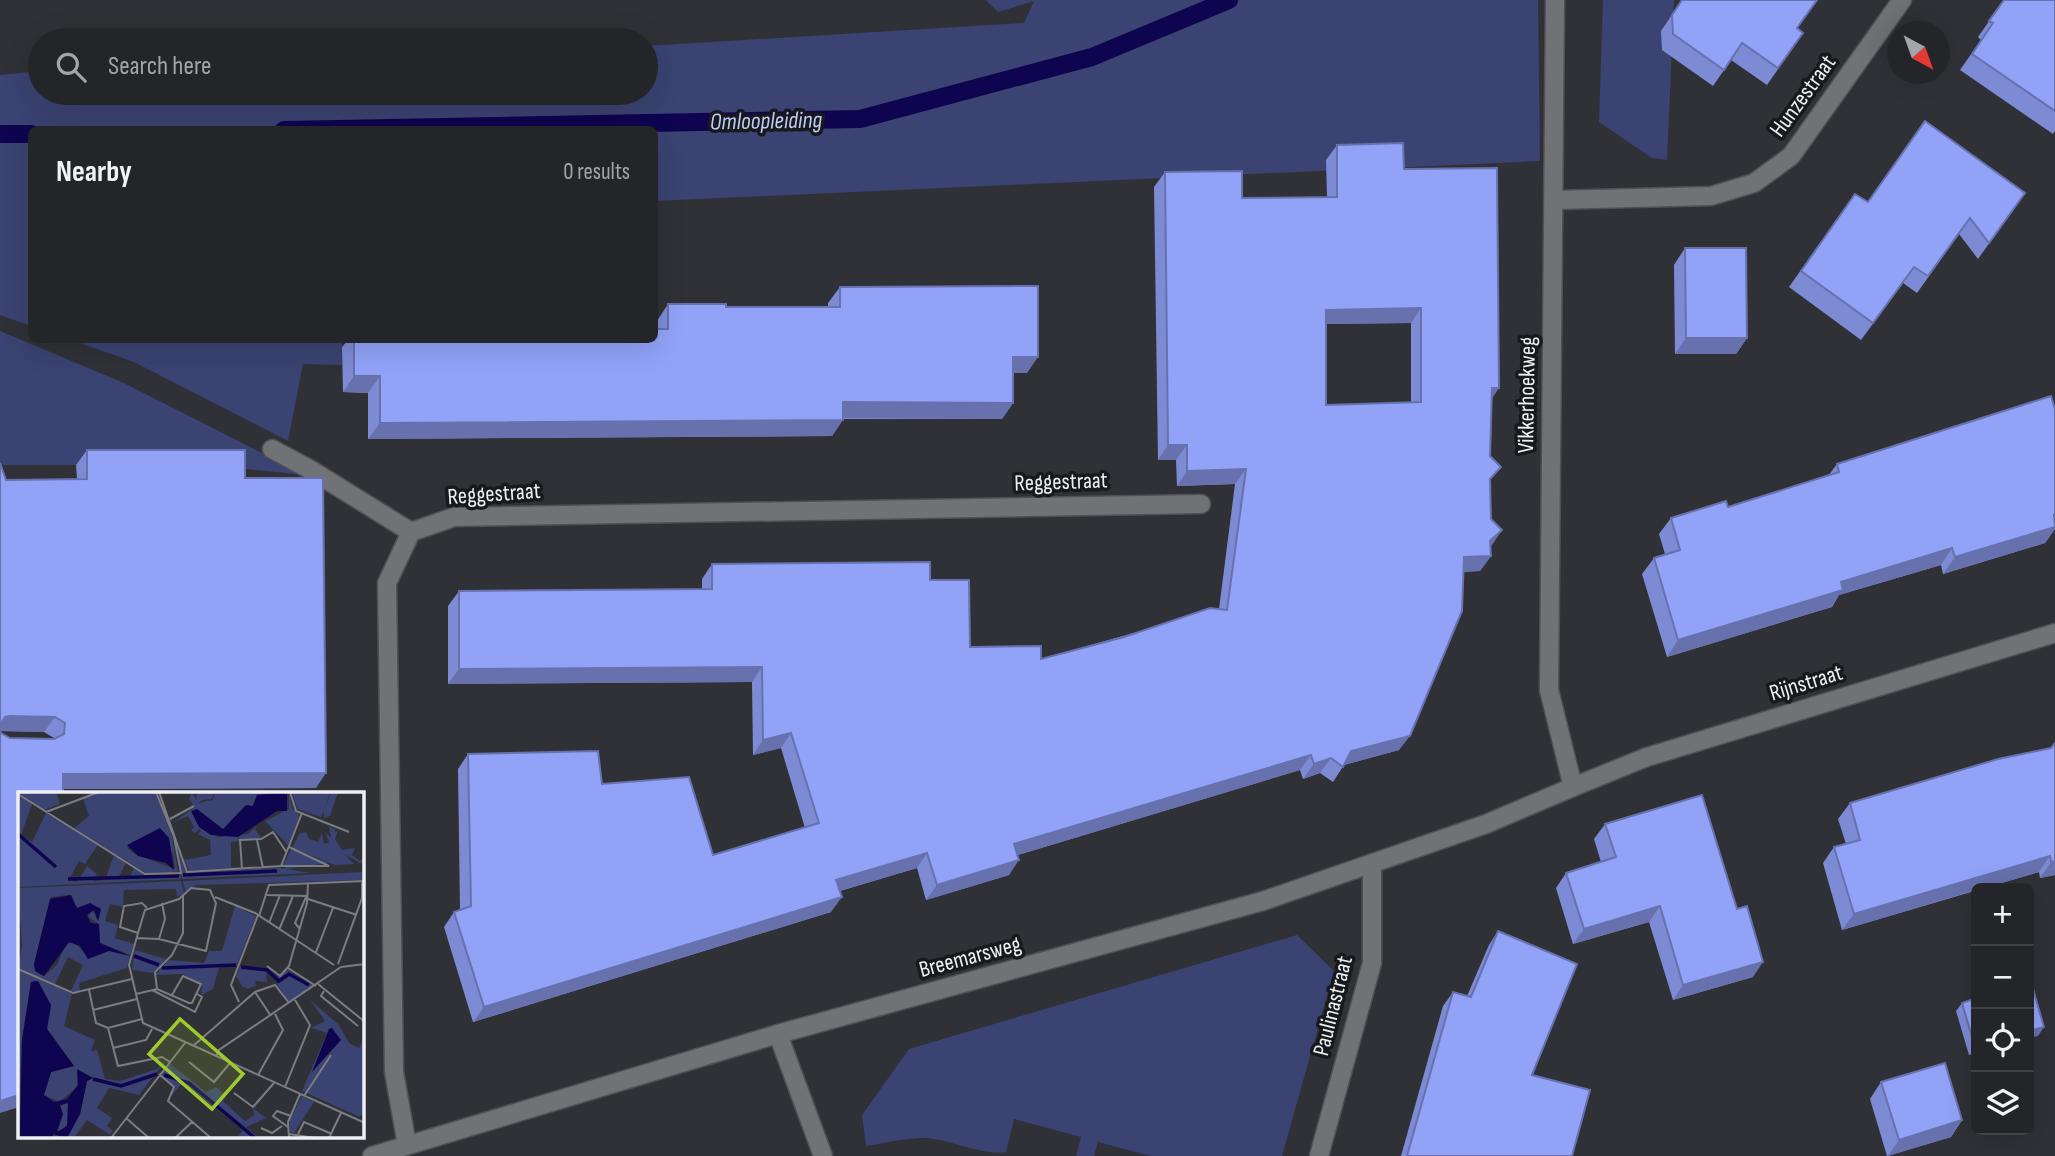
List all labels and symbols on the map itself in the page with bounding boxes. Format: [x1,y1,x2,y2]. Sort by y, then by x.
north arrow [1887,21,1950,84]
street label: Hunzestraat [1764,50,1842,142]
water label: Omloopleiding [710,106,823,136]
street label: Vikkerhoekweg [1512,337,1542,453]
street label: Reggestraat [1014,466,1108,498]
street label: Reggestraat [446,477,542,511]
street label: Rijnstraat [1766,659,1846,707]
inset map [18,792,364,1138]
street label: Breemarsweg [916,930,1024,984]
street label: Paulinastraat [1307,953,1359,1059]

